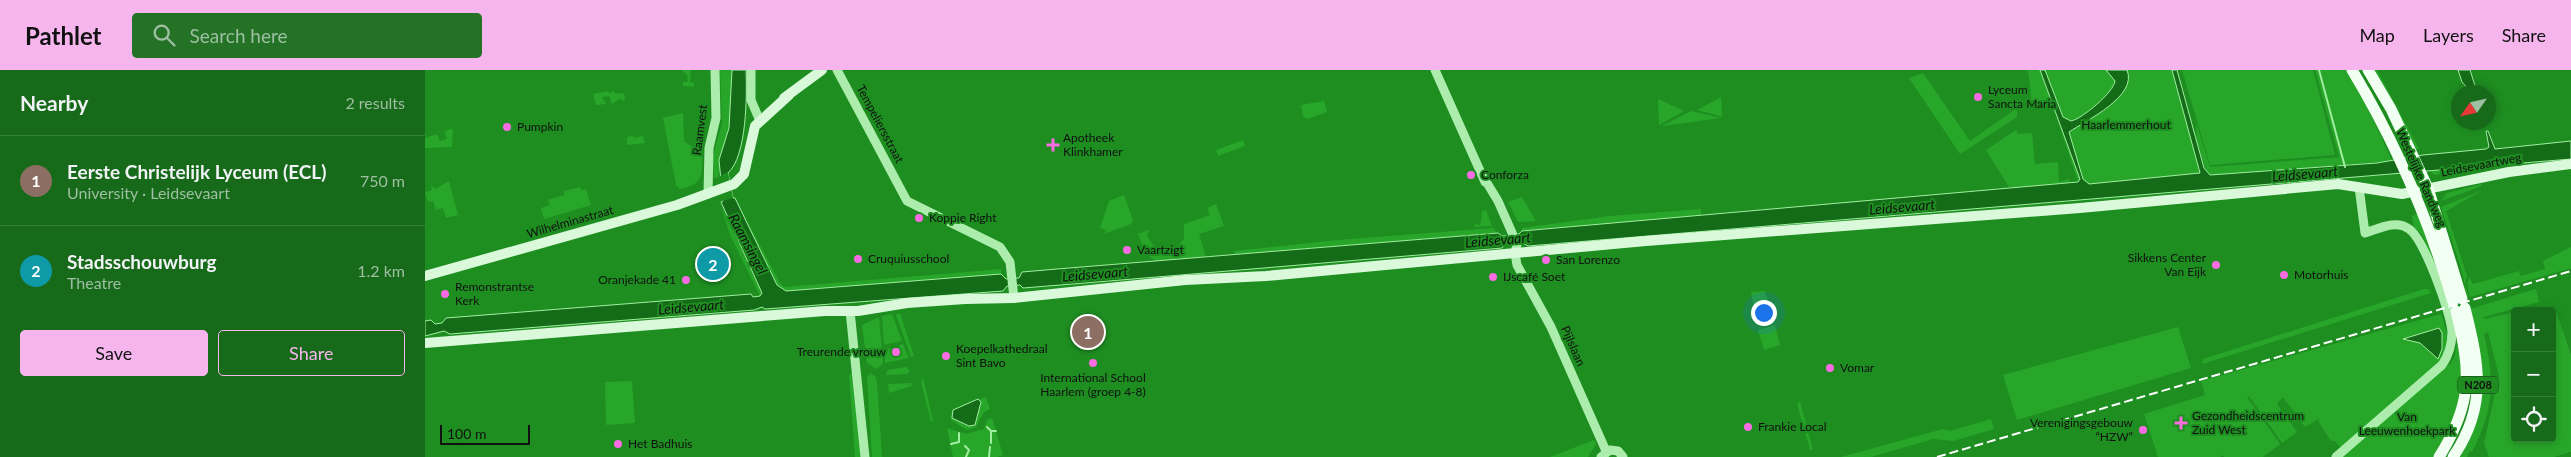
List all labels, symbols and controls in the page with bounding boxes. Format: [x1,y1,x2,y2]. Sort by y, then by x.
search box [132,13,482,58]
text: Pathlet [25,21,102,50]
icon: search [150,21,178,49]
text: Search here [190,24,288,47]
text: Map [2359,24,2395,46]
text: Layers [2423,24,2474,46]
text: Share [2502,24,2546,46]
street label: Tempeliersstraat [854,82,908,166]
place label: Lyceum Sancta Maria [1988,82,2056,111]
north arrow [2451,85,2496,130]
text: Nearby [20,90,88,115]
marker: Lyceum Sancta Maria [1972,91,1984,103]
text: 2 results [345,93,405,112]
street label: Raamvest [689,103,710,156]
park label: Haarlemmerhout [2081,117,2171,132]
place label: Pumpkin [517,119,563,134]
marker: Pumpkin [501,121,513,133]
street label: Westelijke Randweg [2393,126,2450,229]
place label: Apotheek Klinkhamer [1063,130,1123,159]
marker: Apotheek Klinkhamer [1047,139,1059,151]
street label: Leidsevaartweg [2439,149,2522,180]
text: Eerste Christelijk Lyceum (ECL) [67,160,326,183]
water label: Leidsevaart [2271,162,2339,185]
place label: Conforza [1481,167,1529,182]
marker: Conforza [1465,169,1477,181]
text: 1 [31,171,41,190]
text: 750 m [360,171,405,190]
text: University · Leidsevaart [67,183,230,202]
water label: Leidsevaart [1868,195,1936,218]
street label: Wilhelminastraat [525,202,616,241]
place label: Koppie Right [929,210,997,225]
water label: Raamsingel [725,211,771,277]
marker: Koppie Right [913,212,925,224]
water label: Leidsevaart [1464,228,1532,251]
place label: Vaartzigt [1137,242,1184,257]
marker: Vaartzigt [1121,244,1133,256]
pin: 2 [697,245,729,283]
text: Stadsschouwburg [67,250,216,273]
place label: Sikkens Center Van Eijk [2128,250,2207,279]
place label: Cruquiusschool [868,251,949,266]
place label: San Lorenzo [1556,252,1620,267]
marker: Cruquiusschool [852,253,864,265]
marker: San Lorenzo [1540,254,1552,266]
marker: Sikkens Center Van Eijk [2210,259,2222,271]
text: 2 [31,261,41,280]
text: 1.2 km [357,261,405,280]
water label: Leidsevaart [1061,262,1129,285]
place label: Motorhuis [2294,267,2349,282]
place label: IJscafé Soet [1503,269,1566,284]
marker: Motorhuis [2278,269,2290,281]
marker: IJscafé Soet [1487,271,1499,283]
place label: Oranjekade 41 [598,272,676,287]
text: Theatre [67,273,121,292]
marker: Oranjekade 41 [680,274,692,286]
place label: Remonstrantse Kerk [455,279,534,308]
marker: Remonstrantse Kerk [439,288,451,300]
water label: Leidsevaart [657,295,725,318]
your location [1751,300,1777,326]
map controls [2511,307,2556,442]
button: + [2511,307,2556,352]
pin: 1 [1072,313,1104,351]
street label: Pijlslaan [1558,323,1589,368]
button: Save [20,330,208,376]
button: Share [218,330,405,376]
place label: Koepelkathedraal Sint Bavo [956,341,1048,370]
place label: Treurende vrouw [797,344,887,359]
marker: Treurende vrouw [890,346,902,358]
marker: Koepelkathedraal Sint Bavo [940,350,952,362]
button: − [2511,352,2556,397]
marker: International School Haarlem (groep 4-8) [1087,357,1099,369]
place label: Vomar [1840,360,1875,375]
marker: Vomar [1824,362,1836,374]
place label: International School Haarlem (groep 4-8) [1040,370,1146,399]
road number: N208 [2458,376,2498,394]
button: locate [2511,397,2556,442]
place label: Gezondheidscentrum Zuid West [2192,408,2304,437]
park label: Van Leeuwenhoekpark [2359,409,2456,438]
place label: Verenigingsgebouw “HZW” [2030,415,2134,444]
marker: Gezondheidscentrum Zuid West [2174,416,2188,430]
place label: Frankie Local [1758,419,1827,434]
marker: Frankie Local [1742,421,1754,433]
scale bar [440,422,530,445]
marker: Verenigingsgebouw “HZW” [2137,424,2149,436]
text: 100 m [447,425,486,442]
place label: Het Badhuis [628,436,692,451]
marker: Het Badhuis [612,438,624,450]

